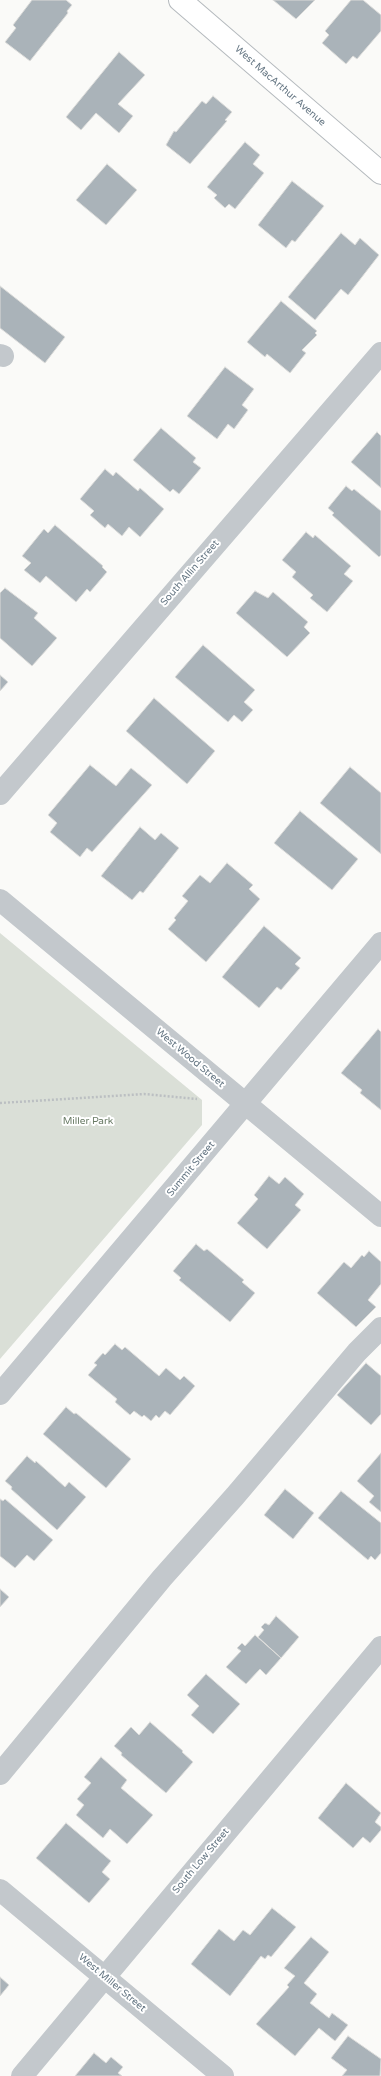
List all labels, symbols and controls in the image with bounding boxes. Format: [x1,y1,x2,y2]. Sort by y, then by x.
street label: West MacArthur Avenue [232,43,328,129]
street label: South Allin Street [158,538,222,608]
street label: West Wood Street [153,1026,227,1090]
park label: Miller Park [63,1115,113,1127]
street label: Summit Street [165,1139,217,1199]
street label: South Low Street [170,1826,232,1896]
street label: West Miller Street [76,1951,148,2015]

